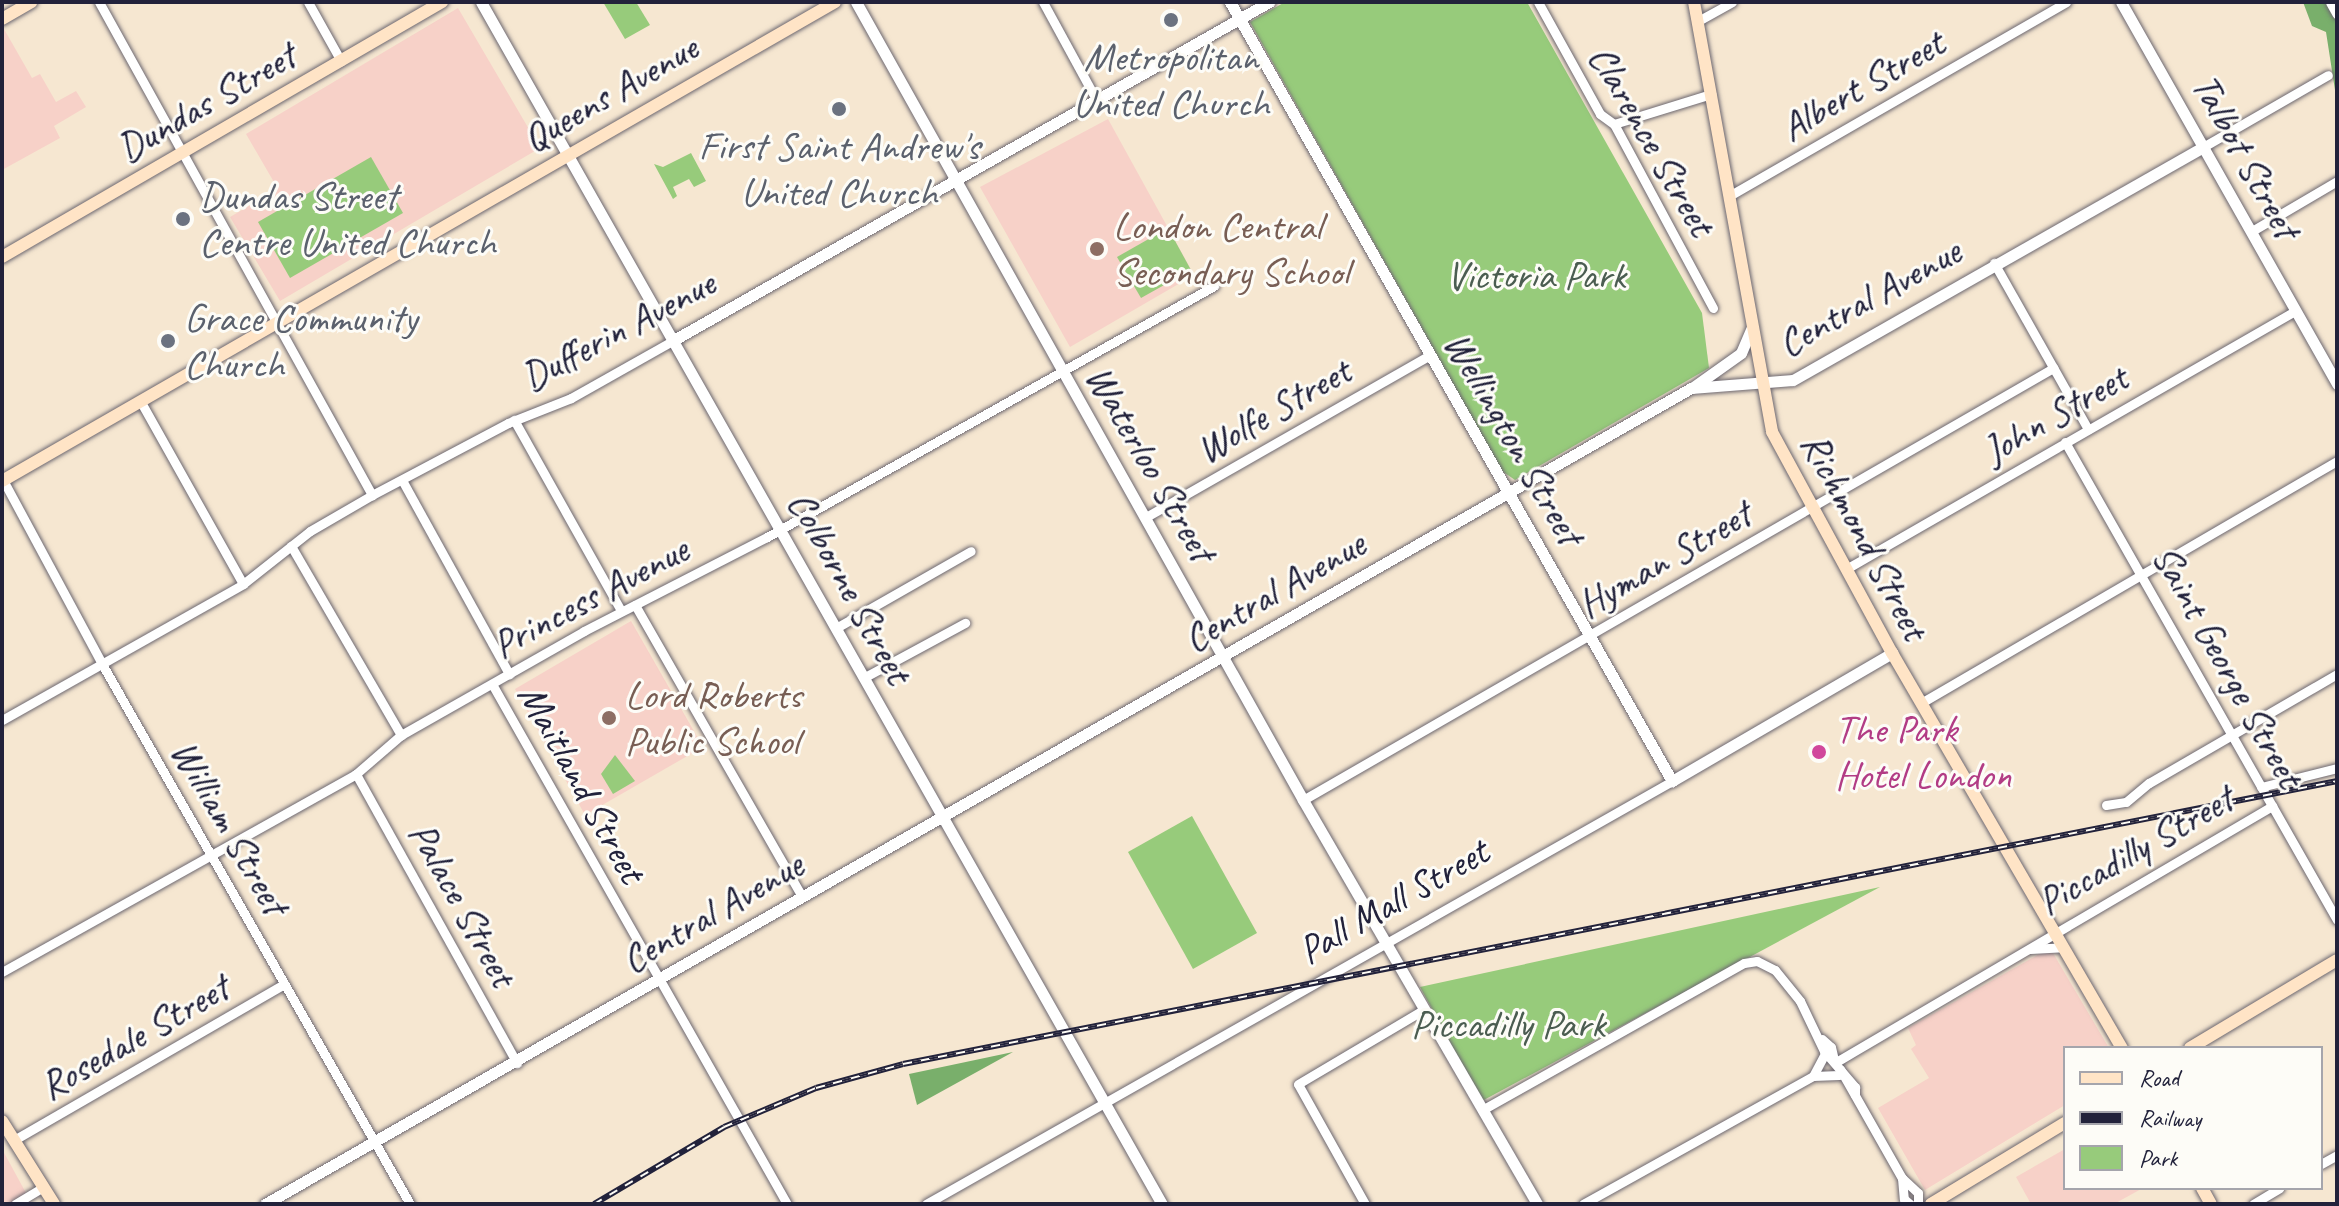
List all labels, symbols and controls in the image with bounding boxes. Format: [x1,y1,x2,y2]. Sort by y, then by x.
marker: Metropolitan United Church [1162,11,1180,29]
street label: Albert Street [1771,19,1953,151]
street label: Queens Avenue [514,24,706,162]
street label: Dundas Street [108,32,304,172]
place label: Metropolitan United Church [1073,33,1269,127]
street label: Clarence Street [1578,36,1726,244]
street label: Talbot Street [2181,65,2311,247]
marker: First Saint Andrew's United Church [830,100,848,118]
place label: First Saint Andrew's United Church [698,122,980,216]
place label: Dundas Street Centre United Church [199,172,496,266]
place label: London Central Secondary School [1113,202,1347,296]
marker: Dundas Street Centre United Church [174,210,192,228]
street label: Central Avenue [1769,227,1969,367]
marker: London Central Secondary School [1088,240,1106,258]
park label: Victoria Park [1445,251,1627,299]
street label: Dufferin Avenue [513,259,723,401]
place label: Grace Community Church [184,294,419,388]
street label: Wellington Street [1434,323,1594,553]
marker: Grace Community Church [159,332,177,350]
street label: Wolfe Street [1187,346,1359,474]
street label: John Street [1974,353,2136,475]
street label: Waterloo Street [1076,356,1226,570]
street label: Richmond Street [1790,424,1940,648]
street label: Colborne Street [777,482,923,692]
street label: Hyman Street [1568,490,1760,628]
street label: Central Avenue [1175,520,1373,662]
street label: Princess Avenue [484,525,696,669]
street label: Saint George Street [2142,536,2314,796]
place label: Lord Roberts Public School [625,671,803,765]
street label: Maitland Street [508,675,656,891]
place label: The Park Hotel London [1835,705,2011,799]
marker: Lord Roberts Public School [600,709,618,727]
street label: William Street [161,731,299,923]
marker: The Park Hotel London [1810,743,1828,761]
street label: Piccadilly Street [2029,775,2241,925]
street label: Palace Street [398,813,528,995]
street label: Pall Mall Street [1288,827,1498,975]
street label: Central Avenue [613,841,811,983]
street label: Rosedale Street [31,964,237,1110]
park label: Piccadilly Park [1411,1000,1605,1048]
legend [2063,1046,2323,1190]
text: Road [2139,1063,2179,1093]
text: Railway [2139,1103,2201,1133]
text: Park [2139,1143,2177,1173]

